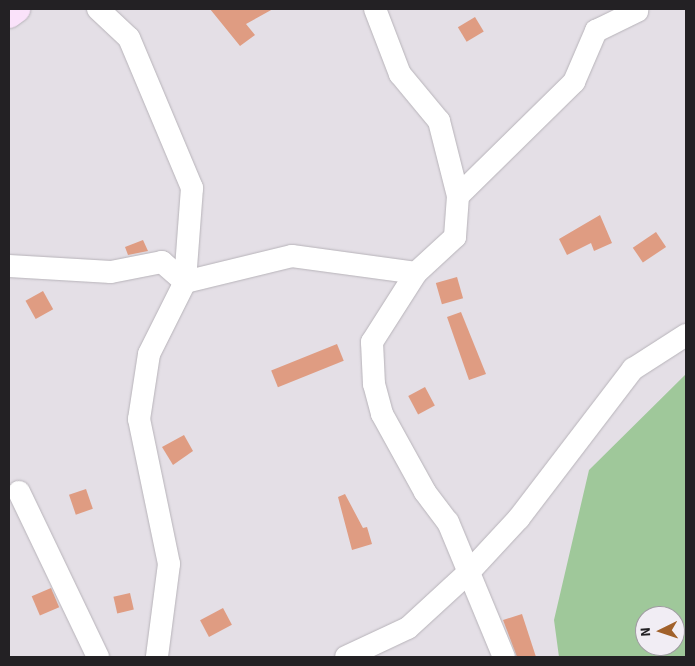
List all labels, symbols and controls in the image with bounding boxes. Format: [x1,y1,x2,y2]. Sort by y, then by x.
north arrow [635,606,685,656]
text: N [636,627,656,637]

